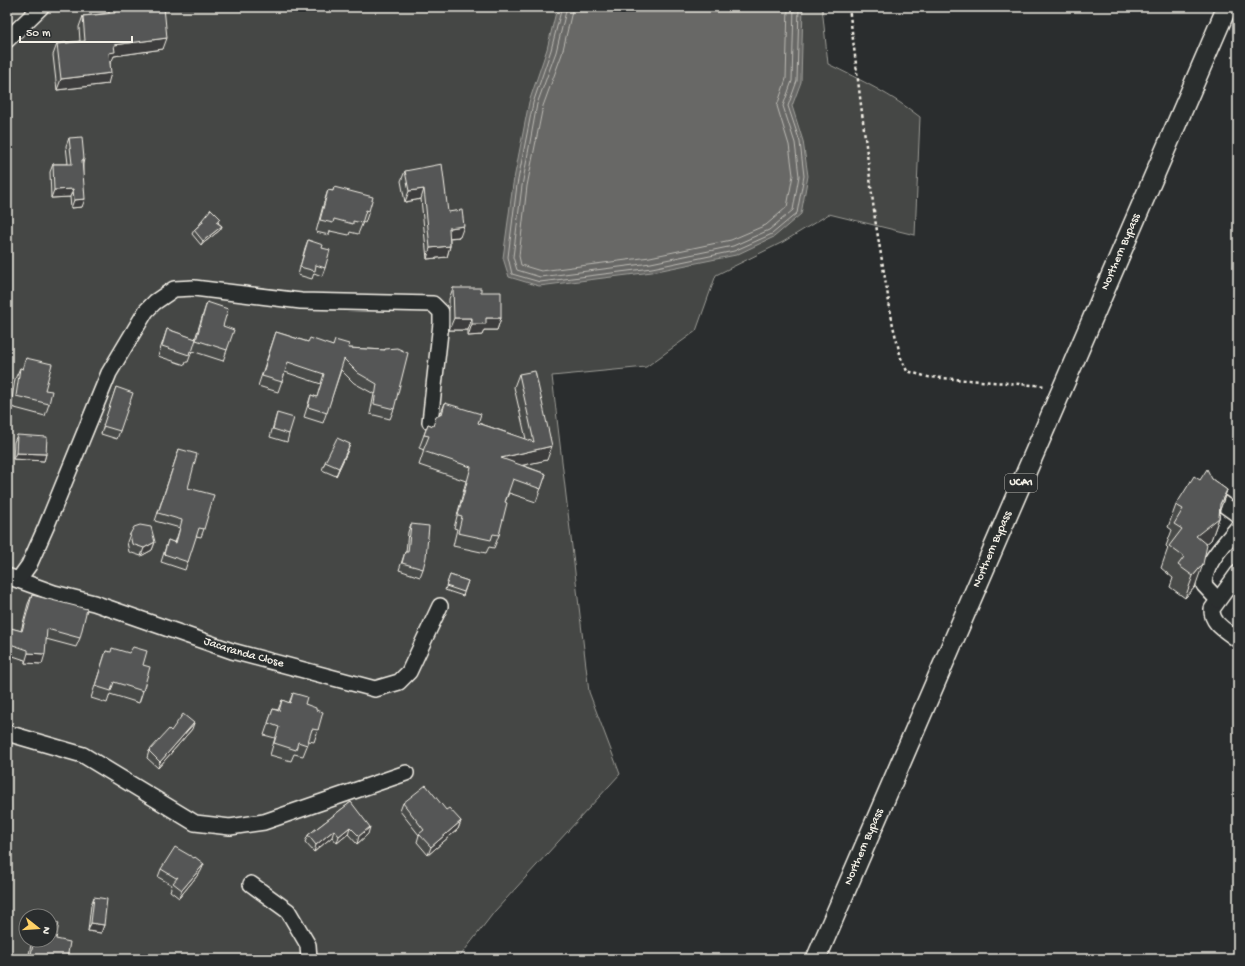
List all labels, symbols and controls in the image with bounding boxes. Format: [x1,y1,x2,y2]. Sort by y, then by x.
scale bar [20,18,132,44]
text: 50 m [26,27,51,41]
street label: Northern Bypass [1098,211,1144,293]
road number: UCA1 [1005,474,1037,492]
street label: Northern Bypass [970,509,1016,590]
street label: Jacaranda Close [202,635,286,672]
street label: Northern Bypass [842,806,887,887]
north arrow [18,908,58,948]
text: N [39,925,52,936]

